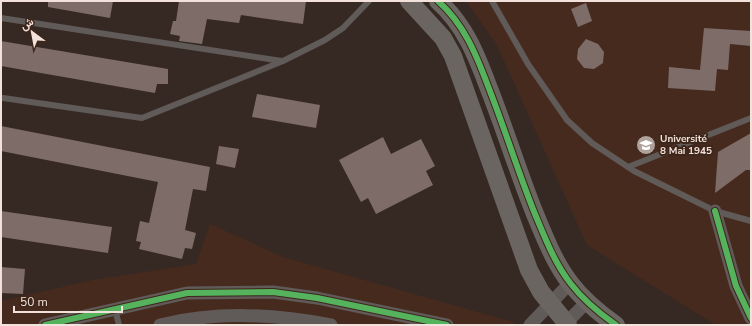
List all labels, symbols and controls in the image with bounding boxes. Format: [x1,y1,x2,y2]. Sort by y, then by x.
north arrow [12,12,52,52]
text: ش [17,14,37,34]
place label: Université 8 Mai 1945 [660,132,712,158]
school or university icon: Université 8 Mai 1945 [635,134,657,156]
scale bar [14,288,122,314]
text: 50 m [20,294,48,310]

